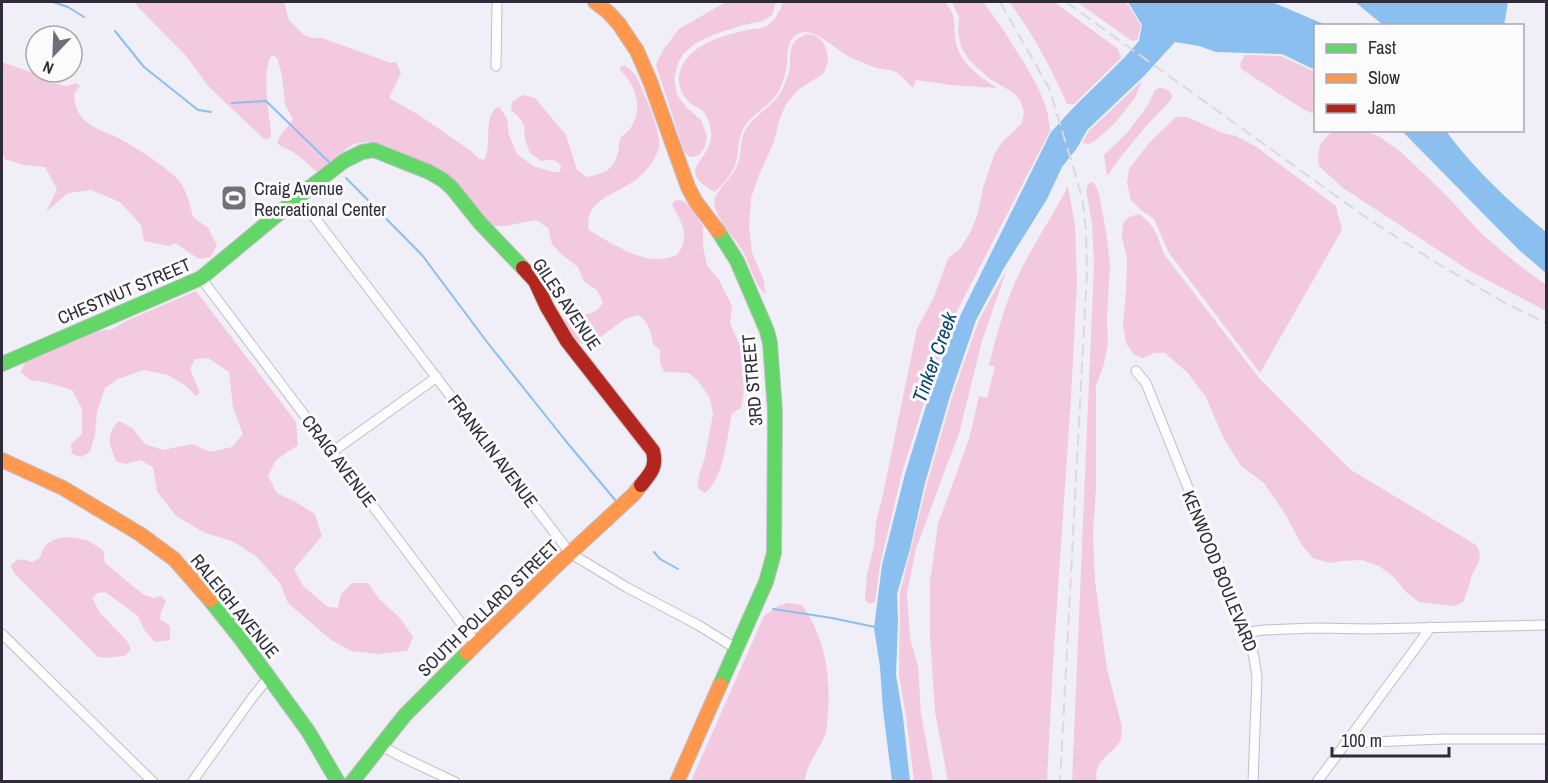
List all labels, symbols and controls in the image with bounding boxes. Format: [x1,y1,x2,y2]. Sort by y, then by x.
north arrow [24,24,84,84]
legend [1314,24,1524,132]
text: Fast [1368,35,1396,60]
text: N [39,56,57,80]
text: Slow [1368,65,1400,90]
text: Jam [1368,95,1396,120]
place label: Craig Avenue Recreational Center [254,176,386,222]
sports icon: Craig Avenue Recreational Center [219,183,249,213]
street label: CHESTNUT STREET [54,252,194,330]
street label: GILES AVENUE [527,253,607,355]
water label: Tinker Creek [905,307,963,406]
street label: 3RD STREET [736,333,768,427]
street label: FRANKLIN AVENUE [442,389,544,513]
street label: CRAIG AVENUE [296,410,382,512]
street label: KENWOOD BOULEVARD [1176,487,1264,655]
street label: SOUTH POLLARD STREET [412,534,564,682]
street label: RALEIGH AVENUE [185,549,285,663]
scale bar [1332,720,1449,758]
text: 100 m [1341,728,1382,753]

